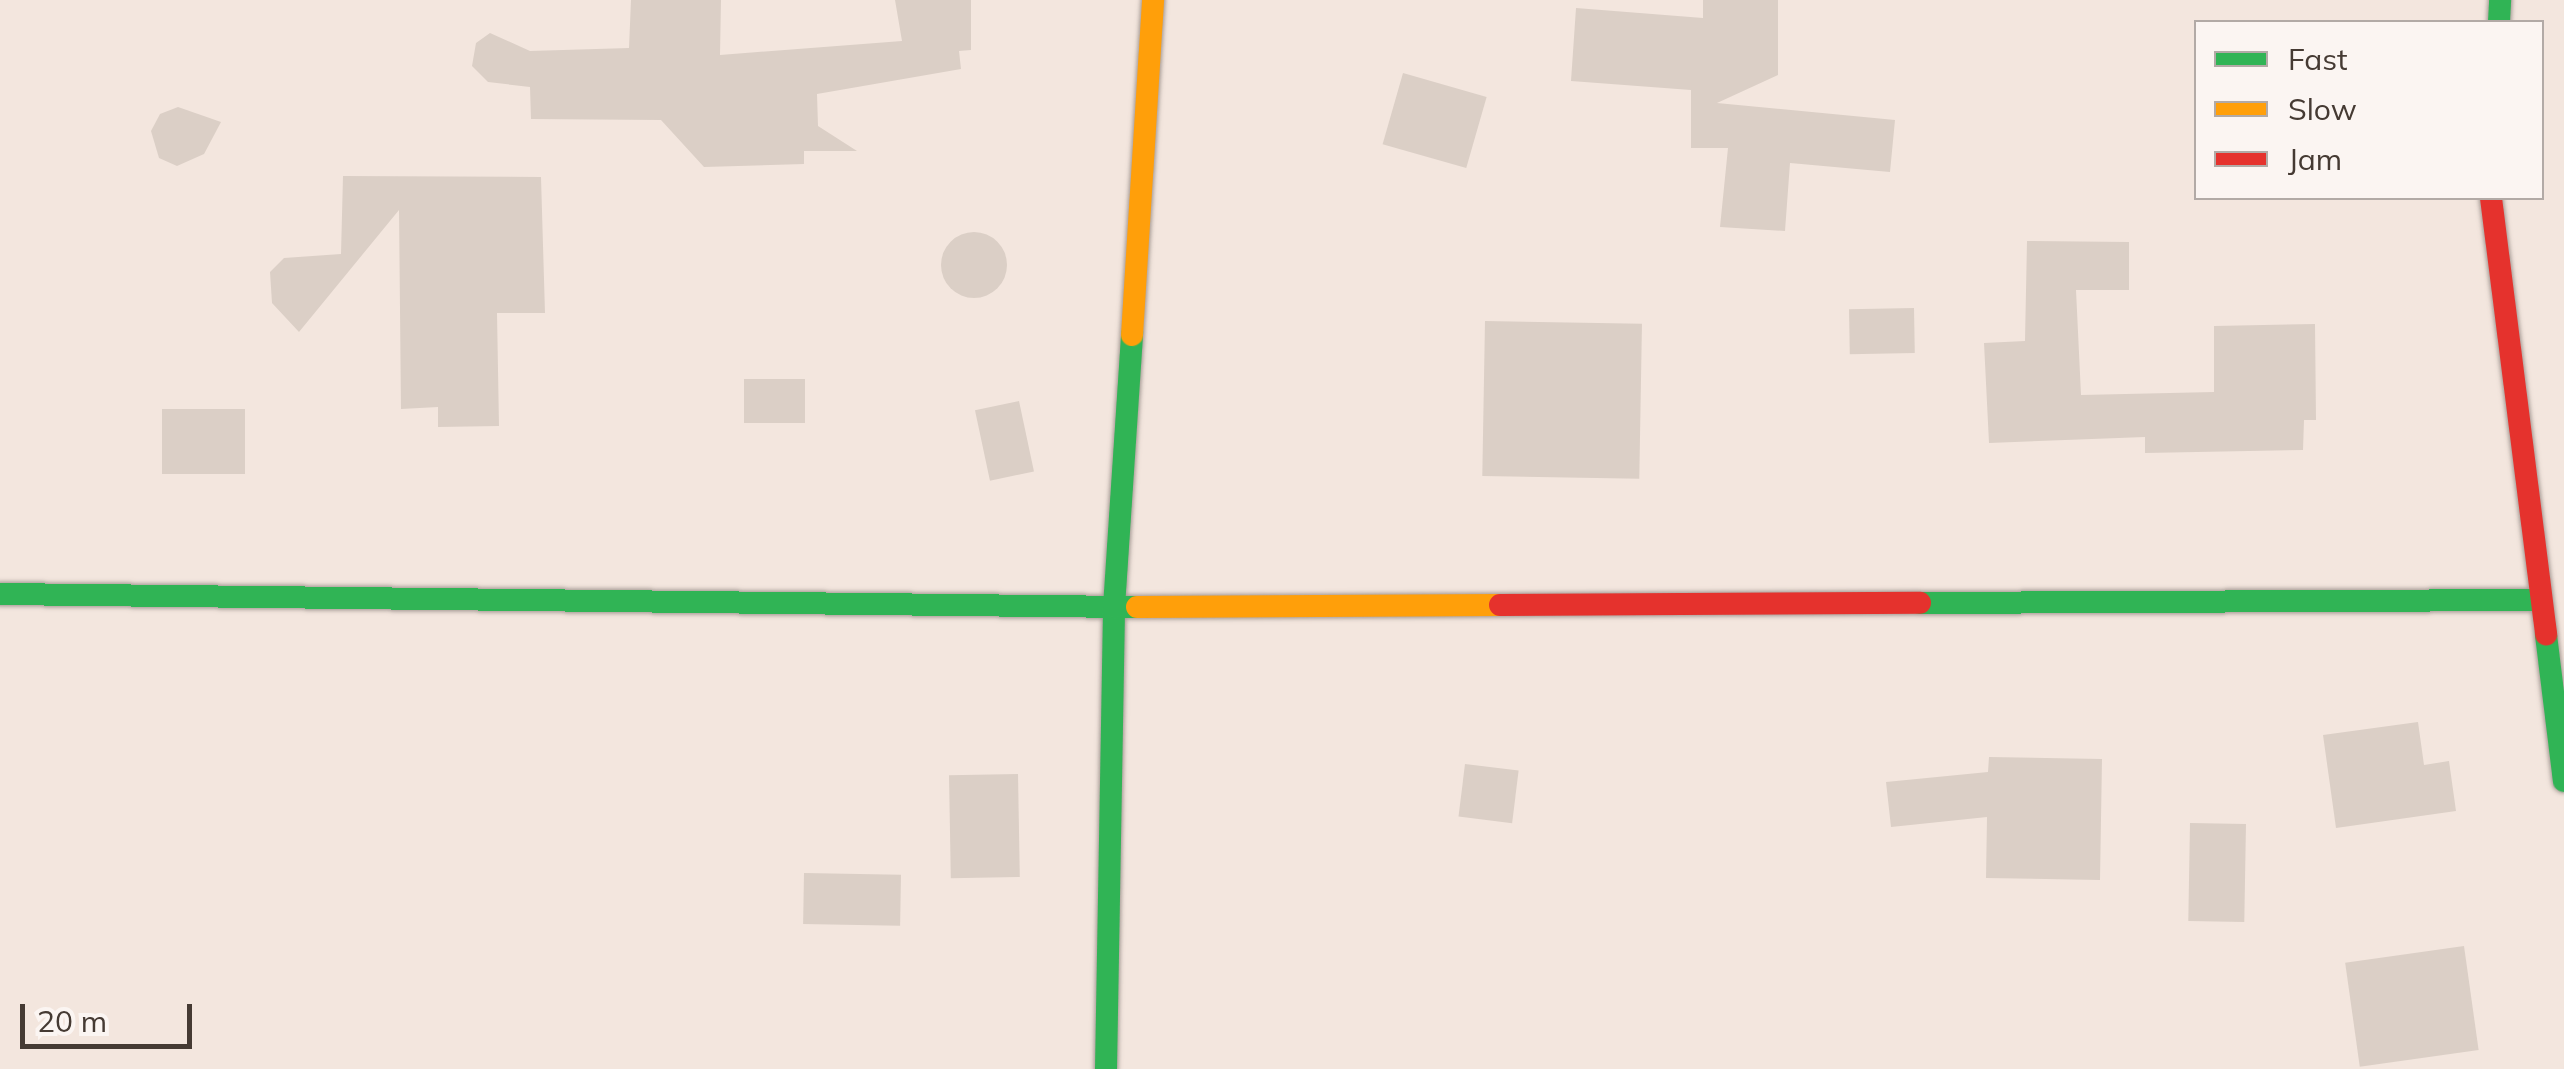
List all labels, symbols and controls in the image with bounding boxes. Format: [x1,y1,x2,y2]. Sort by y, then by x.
legend [2194,20,2544,200]
text: Fast [2288,40,2348,78]
text: Slow [2288,90,2357,128]
text: Jam [2288,140,2342,178]
scale bar [25,984,198,1046]
text: 20 m [37,1002,107,1040]

